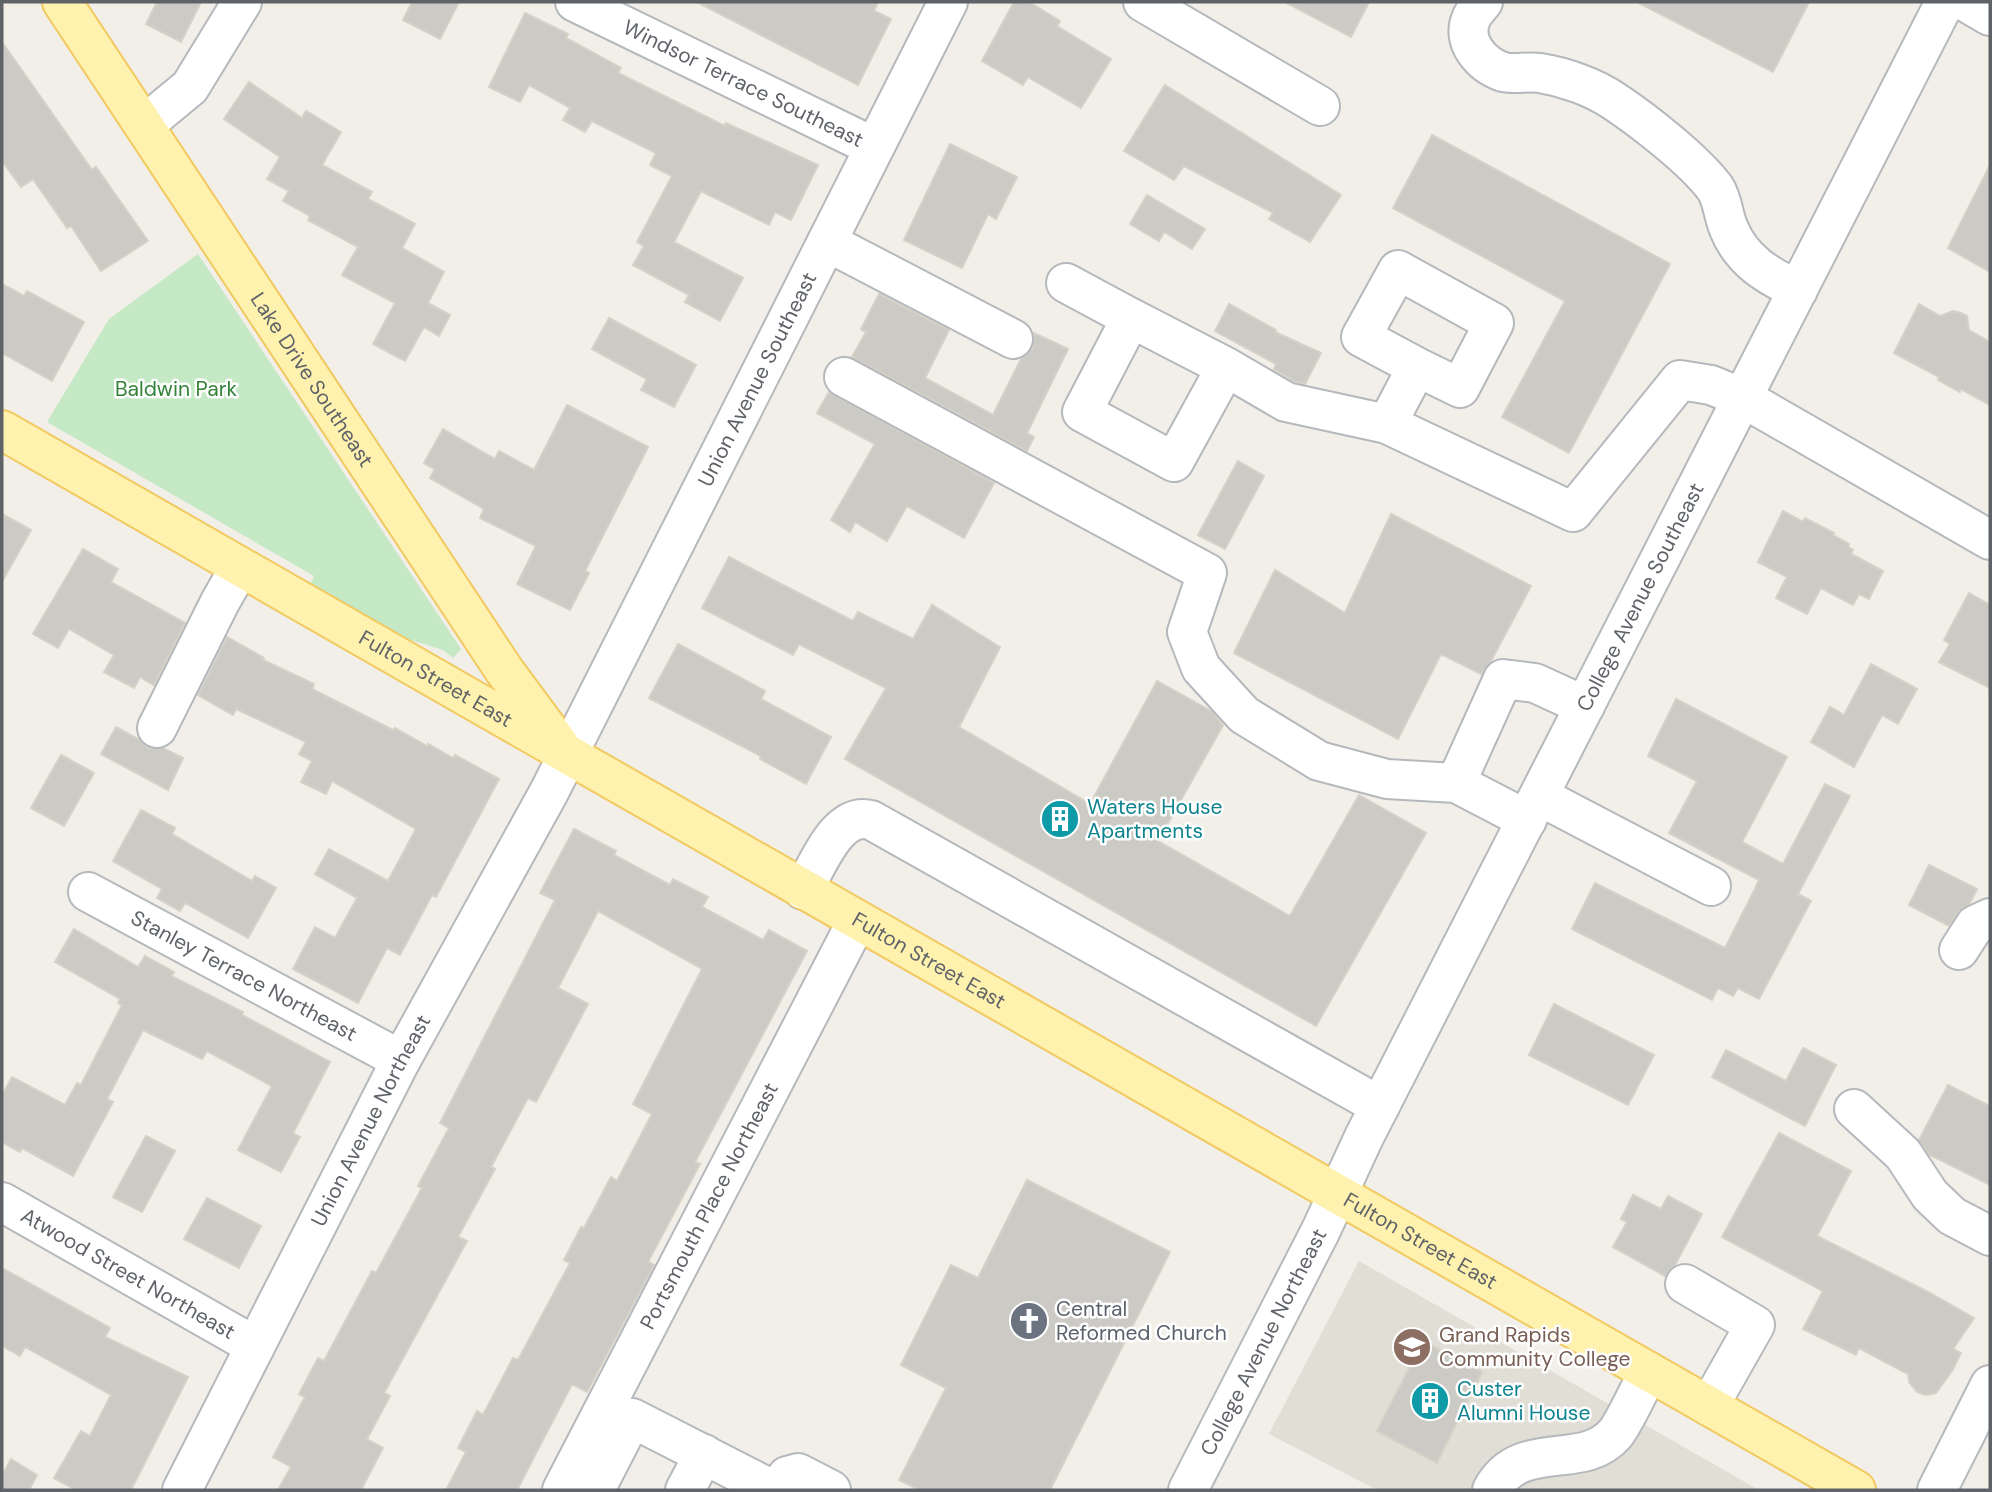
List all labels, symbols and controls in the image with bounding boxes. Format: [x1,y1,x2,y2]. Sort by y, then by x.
street label: Windsor Terrace Southeast [618,13,868,154]
street label: Union Avenue Southeast [692,267,823,491]
street label: Lake Drive Southeast [244,287,380,473]
park label: Baldwin Park [115,375,237,403]
street label: College Avenue Southeast [1570,478,1711,716]
street label: Fulton Street East [354,624,518,734]
place label: Waters House Apartments [1087,793,1223,845]
building icon: Waters House Apartments [1039,798,1081,840]
street label: Stanley Terrace Northeast [126,904,362,1048]
street label: Fulton Street East [847,906,1011,1016]
street label: Union Avenue Northeast [305,1010,437,1231]
street label: Portsmouth Place Northeast [634,1078,785,1334]
street label: Fulton Street East [1338,1186,1502,1296]
street label: Atwood Street Northeast [16,1202,240,1346]
street label: College Avenue Northeast [1194,1224,1333,1460]
place label: Central Reformed Church [1056,1295,1227,1347]
church icon: Central Reformed Church [1008,1300,1050,1342]
place label: Grand Rapids Community College [1439,1321,1631,1373]
school or university icon: Grand Rapids Community College [1391,1326,1433,1368]
place label: Custer Alumni House [1457,1375,1590,1427]
building icon: Custer Alumni House [1409,1380,1451,1422]

